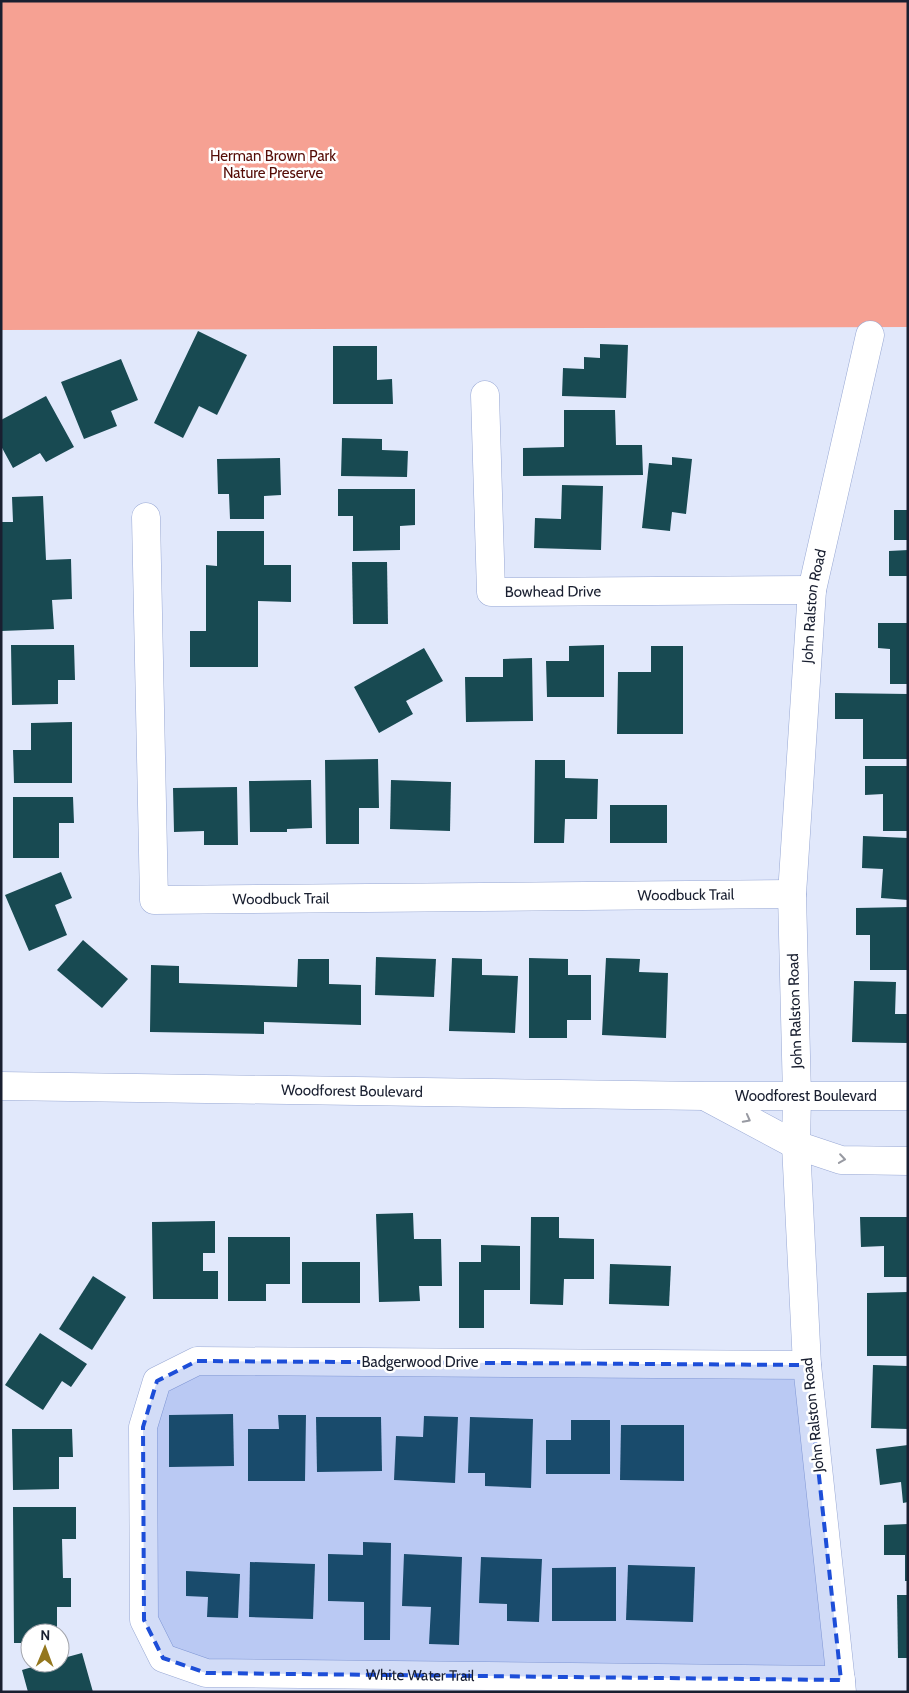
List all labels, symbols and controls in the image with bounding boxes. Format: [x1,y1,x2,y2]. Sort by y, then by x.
park label: Herman Brown Park Nature Preserve [210,147,336,182]
street label: John Ralston Road [798,547,830,665]
street label: Bowhead Drive [505,582,602,601]
street label: Woodbuck Trail [637,886,735,904]
street label: Woodbuck Trail [232,889,330,908]
street label: John Ralston Road [784,953,806,1070]
street label: Woodforest Boulevard [281,1081,423,1101]
street label: Woodforest Boulevard [735,1087,877,1105]
one-way arrow [742,1113,751,1123]
one-way arrow [839,1153,847,1164]
street label: Badgerwood Drive [361,1353,479,1371]
street label: John Ralston Road [798,1357,828,1474]
north arrow [20,1623,70,1673]
text: N [40,1626,50,1644]
street label: White Water Trail [366,1666,475,1685]

